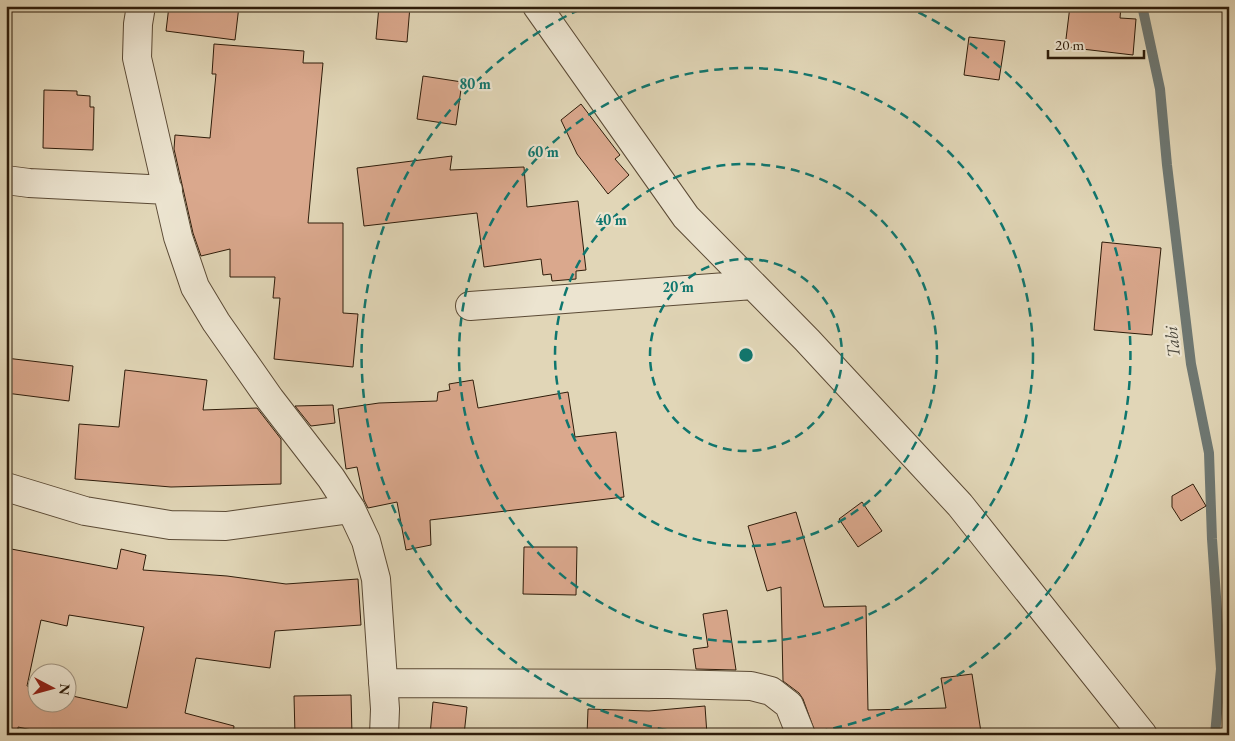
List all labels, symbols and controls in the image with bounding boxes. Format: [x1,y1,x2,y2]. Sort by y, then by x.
scale bar [1048,28,1144,60]
text: 20 m [1055,35,1084,54]
text: 80 m [459,74,491,93]
text: 60 m [527,142,559,161]
text: 40 m [595,210,627,229]
text: 20 m [662,277,694,296]
water label: Tabi [1159,324,1185,359]
centre of rings [737,346,755,364]
north arrow [28,664,78,714]
text: N [55,683,74,697]

